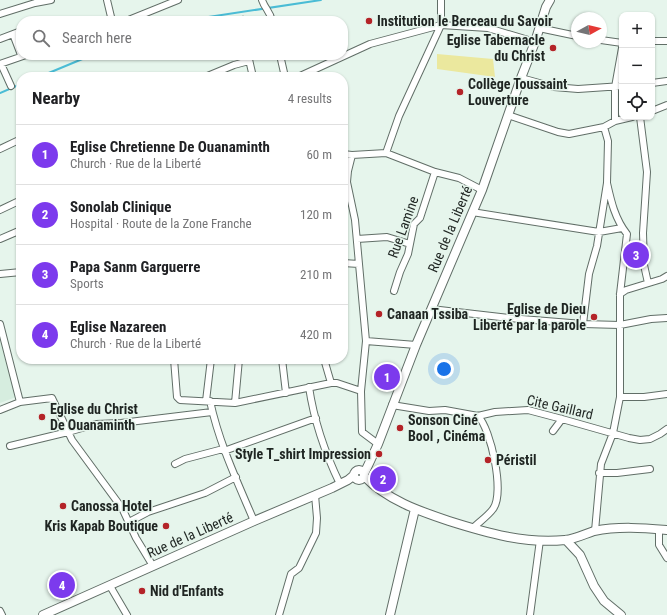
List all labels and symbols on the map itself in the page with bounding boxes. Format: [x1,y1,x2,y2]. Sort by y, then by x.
north arrow [571,12,607,48]
place label: Institution le Berceau du Savoir [377,13,553,29]
marker: Institution le Berceau du Savoir [364,16,374,26]
place label: Eglise Tabernacle du Christ [447,32,545,64]
marker: Eglise Tabernacle du Christ [548,43,558,53]
place label: Collège Toussaint Louverture [468,76,567,108]
marker: Collège Toussaint Louverture [455,87,465,97]
street label: Rue de la Liberté [425,183,476,275]
street label: Rue Lamine [384,194,422,260]
pin: 3 [623,240,649,270]
place label: Eglise de Dieu Liberté par la parole [473,301,586,333]
place label: Canaan Tssiba [387,306,469,322]
marker: Canaan Tssiba [374,309,384,319]
marker: Eglise de Dieu Liberté par la parole [589,312,599,322]
your location [434,359,454,379]
pin: 1 [374,362,400,392]
street label: Cite Gaillard [525,392,595,422]
place label: Eglise du Christ De Ouanaminth [50,401,138,433]
marker: Eglise du Christ De Ouanaminth [37,412,47,422]
place label: Sonson Ciné Bool , Cinéma [408,412,486,444]
marker: Sonson Ciné Bool , Cinéma [395,423,405,433]
place label: Style T_shirt Impression [235,446,371,462]
marker: Style T_shirt Impression [374,449,384,459]
place label: Péristil [496,452,536,468]
marker: Péristil [483,455,493,465]
pin: 2 [370,464,396,494]
place label: Canossa Hotel [71,498,152,514]
marker: Canossa Hotel [58,501,68,511]
street label: Rue de la Liberté [145,509,236,561]
place label: Kris Kapab Boutique [44,518,158,534]
marker: Kris Kapab Boutique [161,521,171,531]
pin: 4 [49,570,75,600]
place label: Nid d'Enfants [150,583,224,599]
marker: Nid d'Enfants [137,586,147,596]

